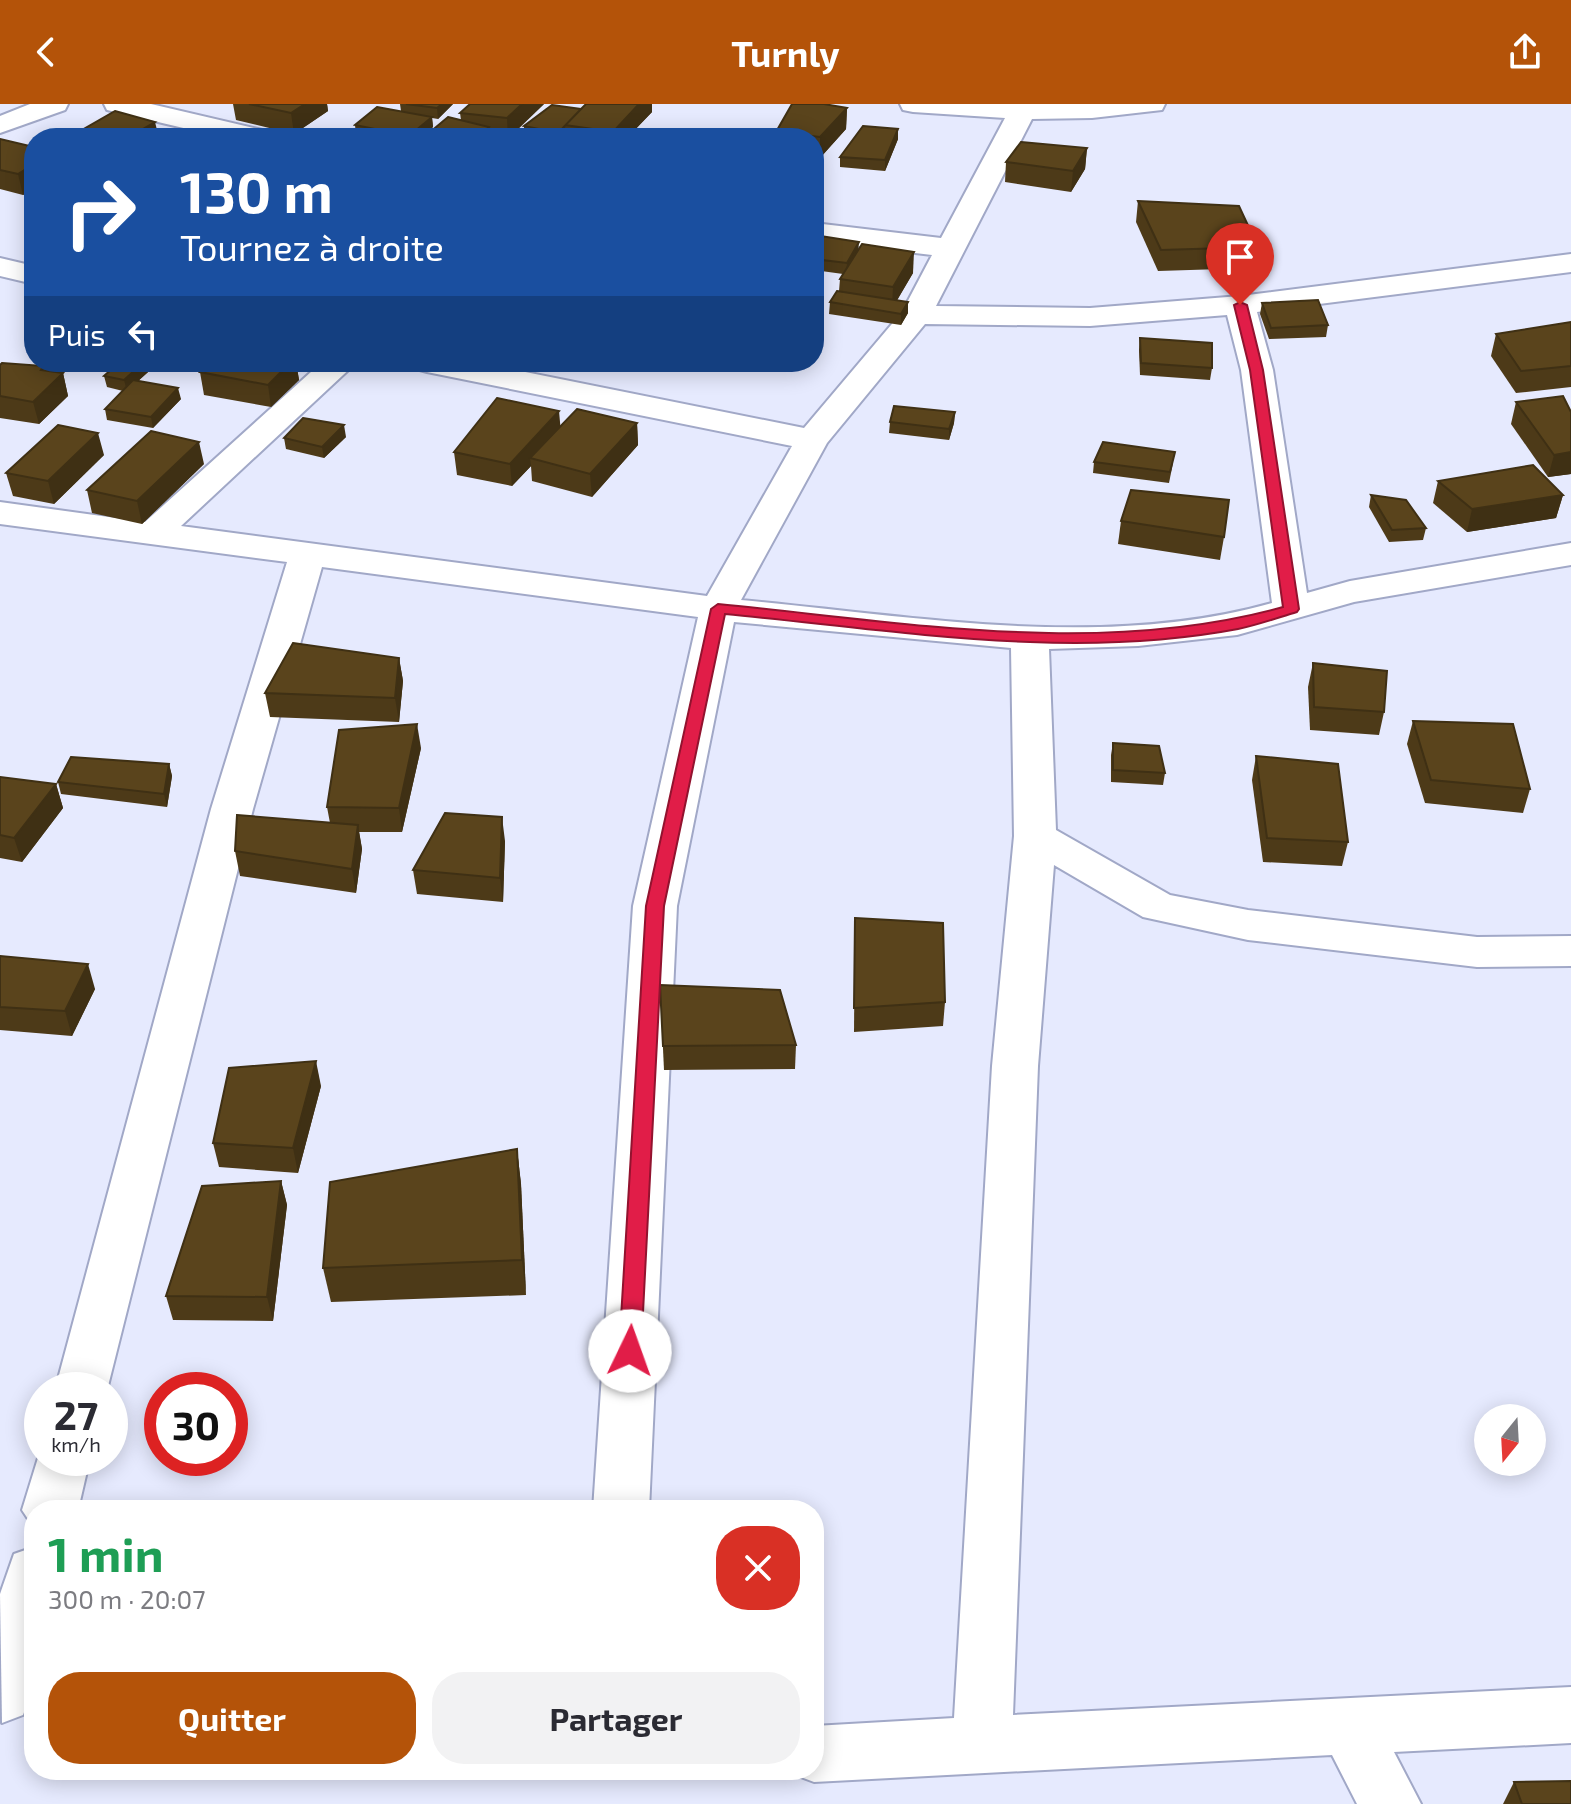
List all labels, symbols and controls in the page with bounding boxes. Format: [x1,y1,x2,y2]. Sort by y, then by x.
icon: back [24,30,68,74]
icon: share [1503,30,1547,74]
text: Turnly [731,31,840,74]
text: 130 m [180,157,333,224]
icon: right [48,160,152,264]
pin [1206,223,1274,305]
text: Tournez à droite [180,225,444,268]
icon: arrive [1218,235,1262,279]
icon: left [121,312,165,356]
text: Puis [48,316,105,352]
position arrow [588,1309,672,1393]
speed limit sign: 30 [144,1372,248,1476]
text: 27 [54,1390,98,1438]
north arrow [1474,1404,1546,1476]
map controls [1474,1404,1546,1476]
text: km/h [51,1432,101,1456]
text: 1 min [48,1524,164,1582]
button: close [716,1526,800,1610]
text: 300 m · 20:07 [48,1583,206,1614]
button: Quitter [48,1672,416,1764]
button: Partager [432,1672,800,1764]

